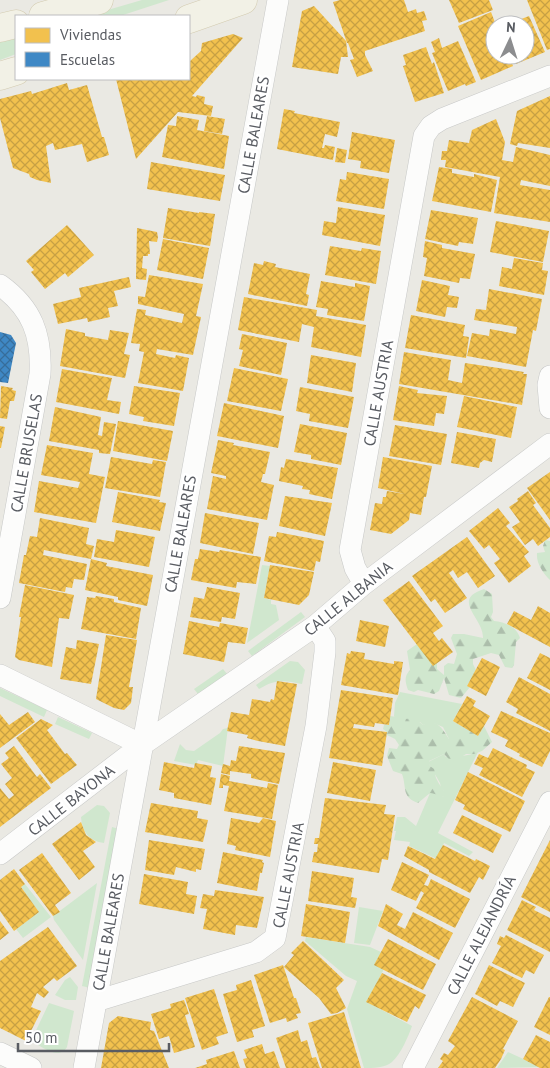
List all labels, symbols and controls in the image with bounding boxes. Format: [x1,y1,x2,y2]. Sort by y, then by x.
legend [15,15,190,80]
north arrow [485,15,535,65]
text: N [506,18,516,36]
text: Viviendas [59,25,121,44]
text: Escuelas [60,50,115,69]
street label: CALLE BALEARES [233,75,273,195]
street label: CALLE AUSTRIA [359,338,397,448]
street label: CALLE BRUSELAS [6,392,46,514]
street label: CALLE BALEARES [160,474,200,594]
street label: CALLE ALBANIA [300,556,397,640]
street label: CALLE BAYONA [24,760,119,840]
street label: CALLE AUSTRIA [268,820,308,930]
street label: CALLE ALEJANDRÍA [442,871,520,998]
street label: CALLE BALEARES [88,872,128,992]
scale bar [18,1020,169,1052]
text: 50 m [25,1028,58,1047]

